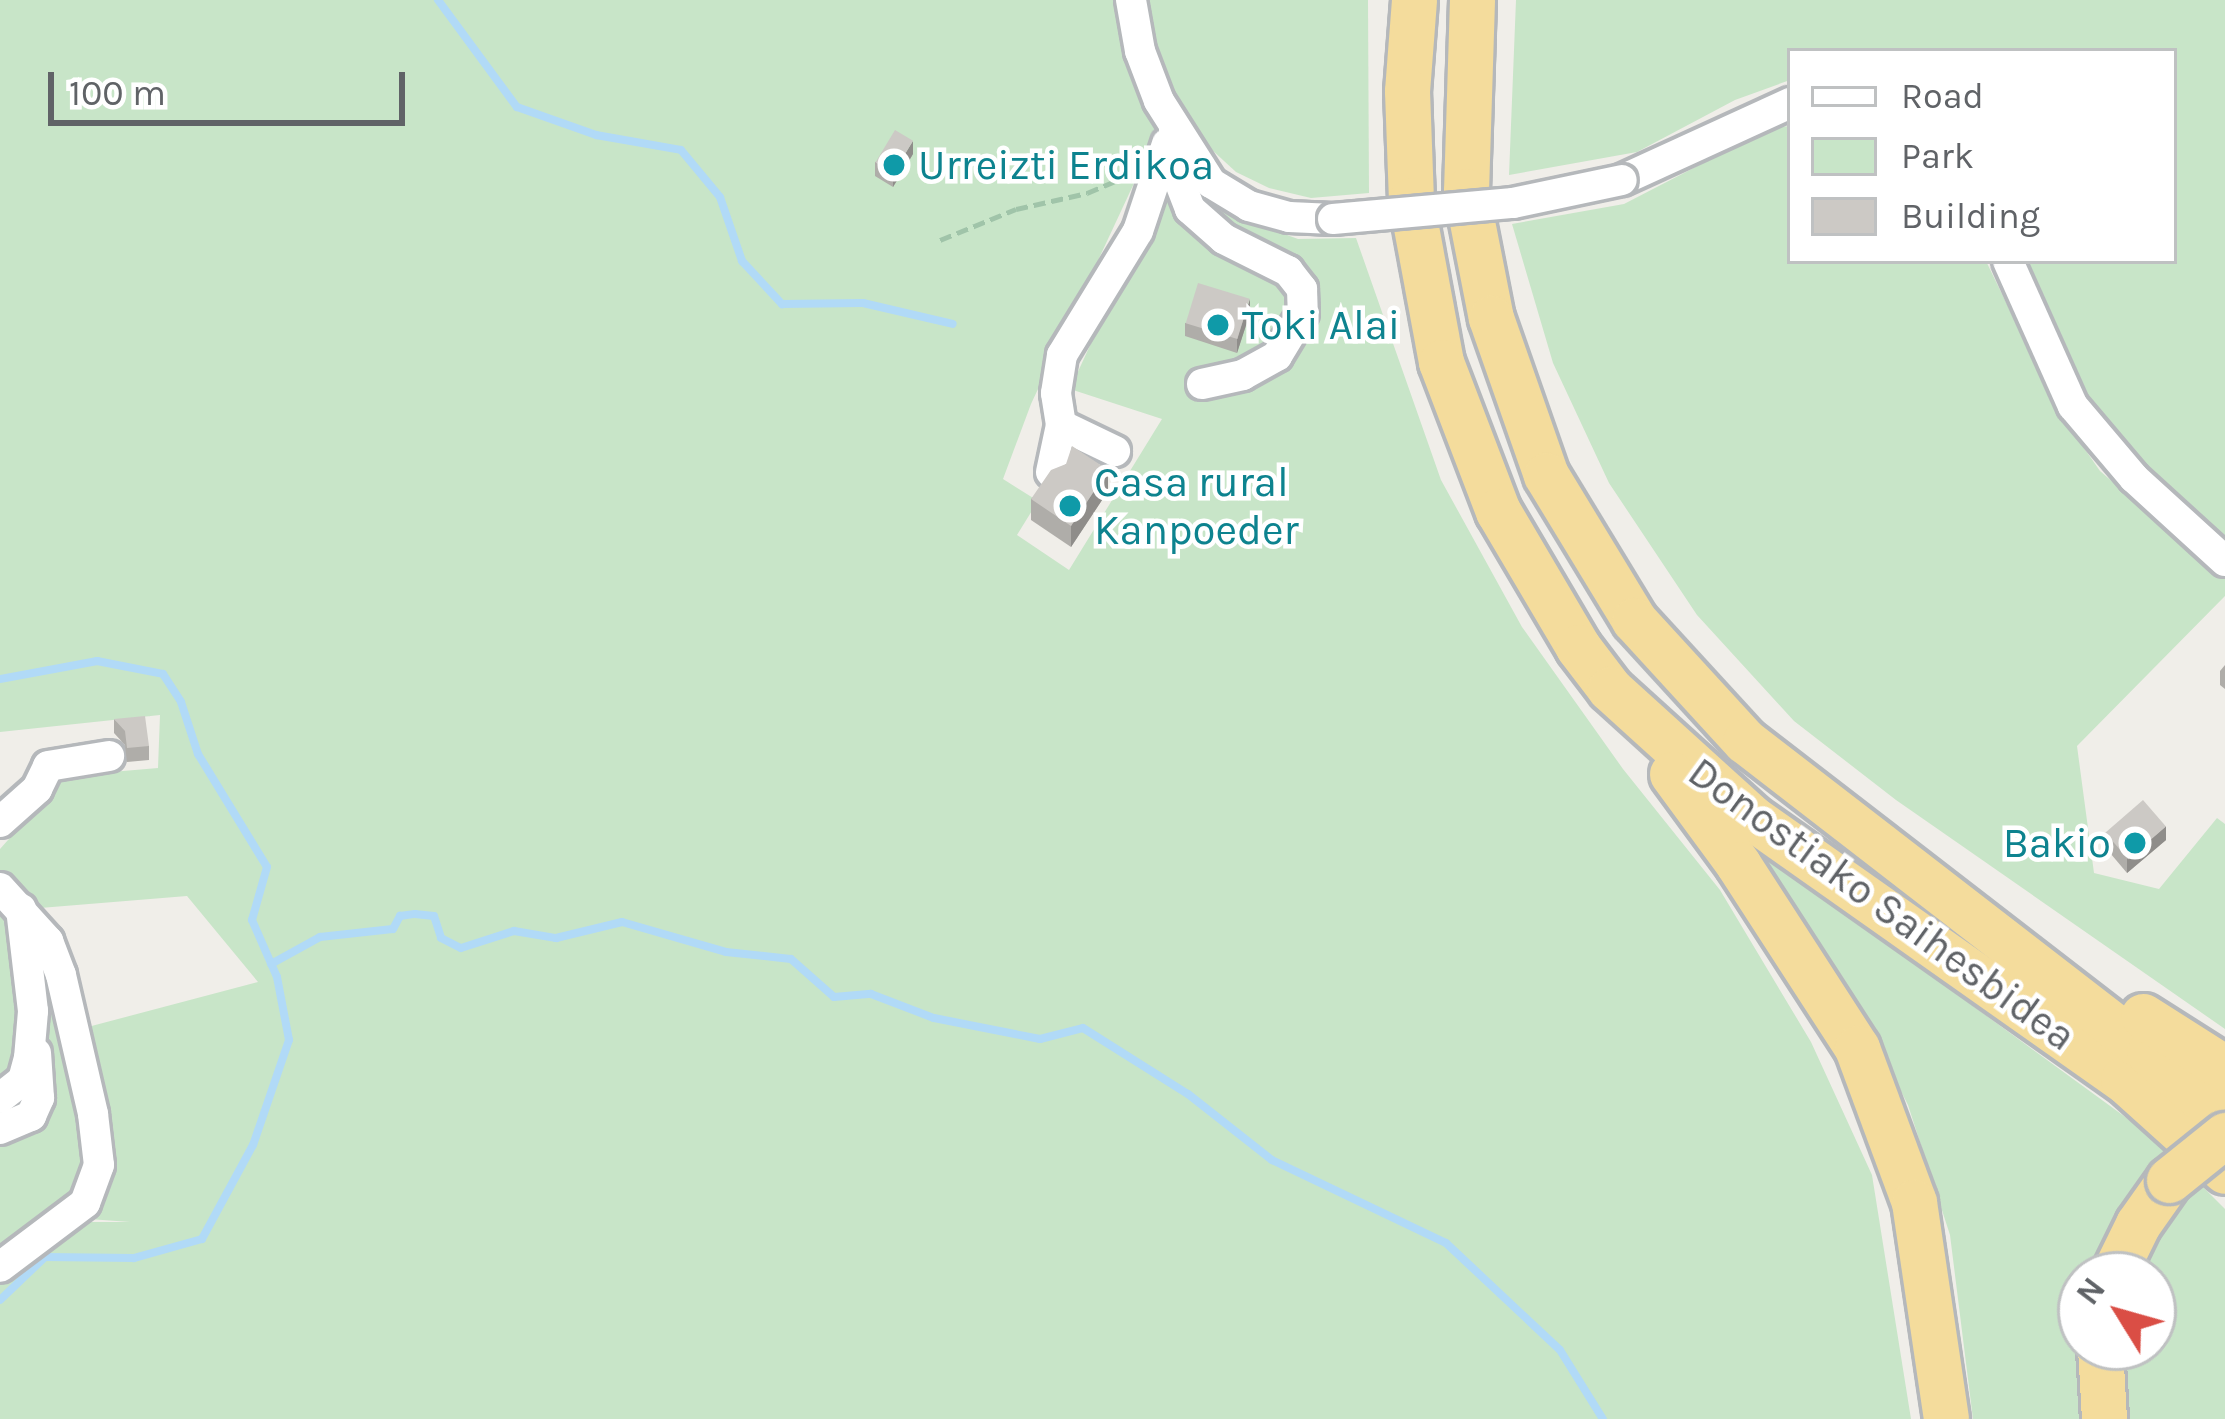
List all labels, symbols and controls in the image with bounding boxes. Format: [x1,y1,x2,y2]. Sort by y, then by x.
scale bar [54,48,411,122]
legend [1787,48,2177,264]
text: 100 m [69,72,166,114]
text: Road [1901,75,1984,117]
text: Park [1901,135,1974,177]
place label: Urreizti Erdikoa [918,140,1214,190]
marker: Urreizti Erdikoa [881,152,907,178]
text: Building [1901,195,2040,237]
place label: Toki Alai [1242,300,1400,350]
marker: Toki Alai [1205,312,1231,338]
place label: Casa rural Kanpoeder [1094,457,1299,556]
marker: Casa rural Kanpoeder [1057,493,1083,519]
street label: Donostiako Saihesbidea [1679,747,2085,1061]
place label: Bakio [2003,818,2111,868]
marker: Bakio [2122,830,2148,856]
north arrow [2057,1251,2177,1371]
text: N [2068,1270,2113,1312]

